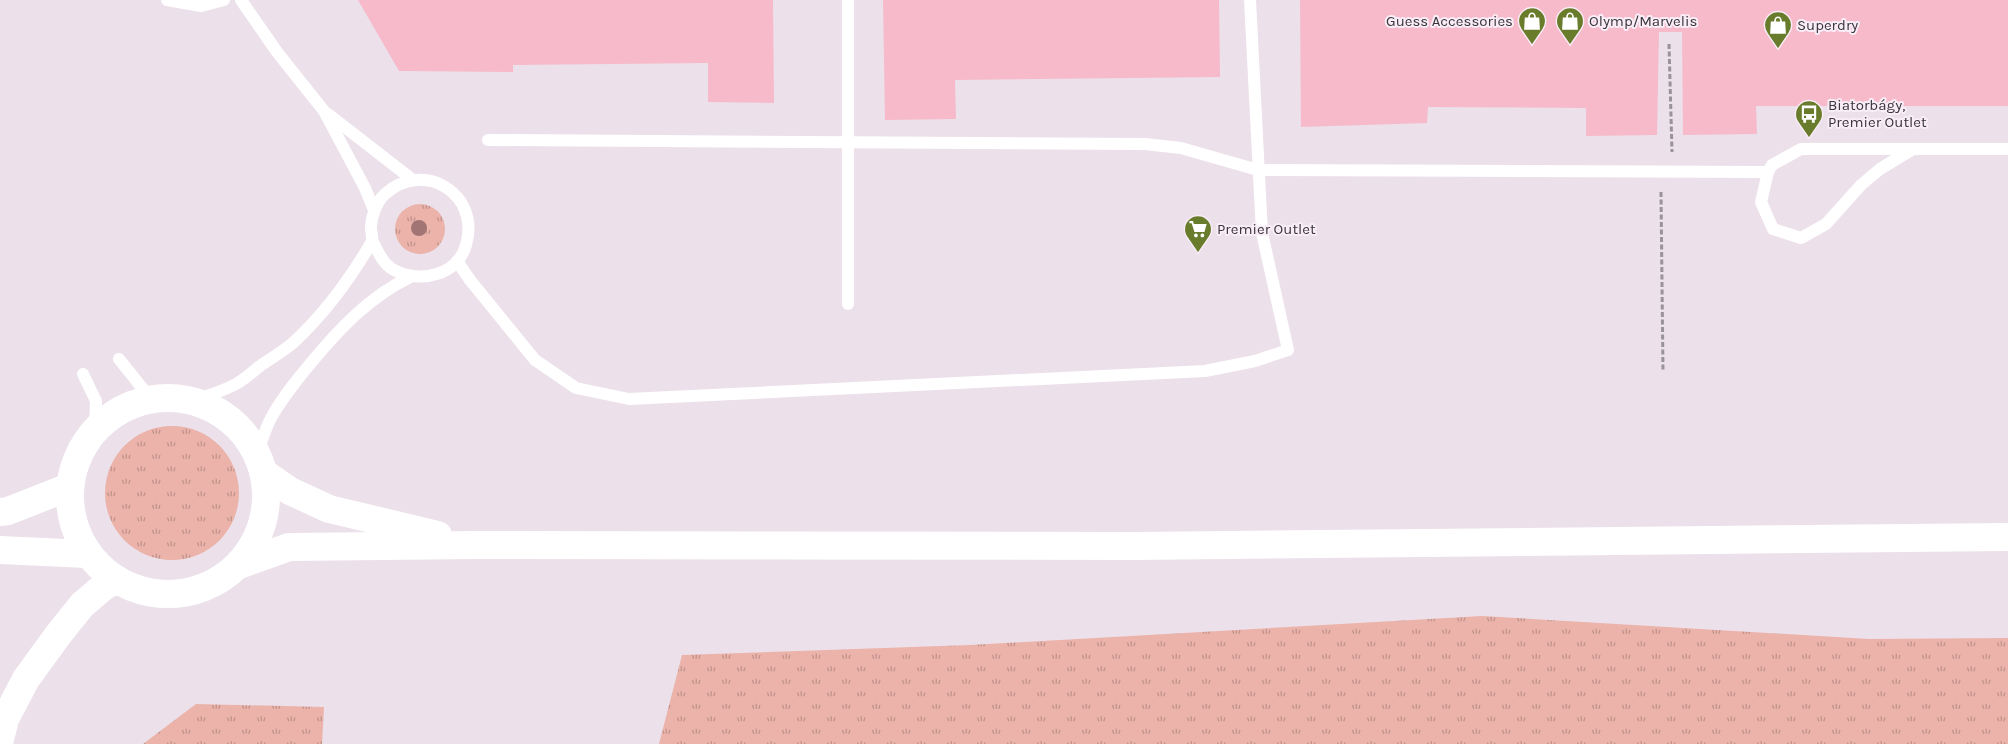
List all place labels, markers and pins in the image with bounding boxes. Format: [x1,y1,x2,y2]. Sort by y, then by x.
shop icon: Guess Accessories [1517,6,1547,45]
shop icon: Olymp/Marvelis [1555,6,1585,45]
shop icon: Superdry [1763,10,1793,49]
place label: Guess Accessories [1386,12,1513,30]
place label: Olymp/Marvelis [1589,12,1697,30]
place label: Superdry [1797,16,1858,34]
place label: Biatorbágy, Premier Outlet [1828,96,1927,131]
bus stop icon: Biatorbágy, Premier Outlet [1794,99,1824,138]
supermarket icon: Premier Outlet [1183,214,1213,253]
place label: Premier Outlet [1217,220,1316,238]

